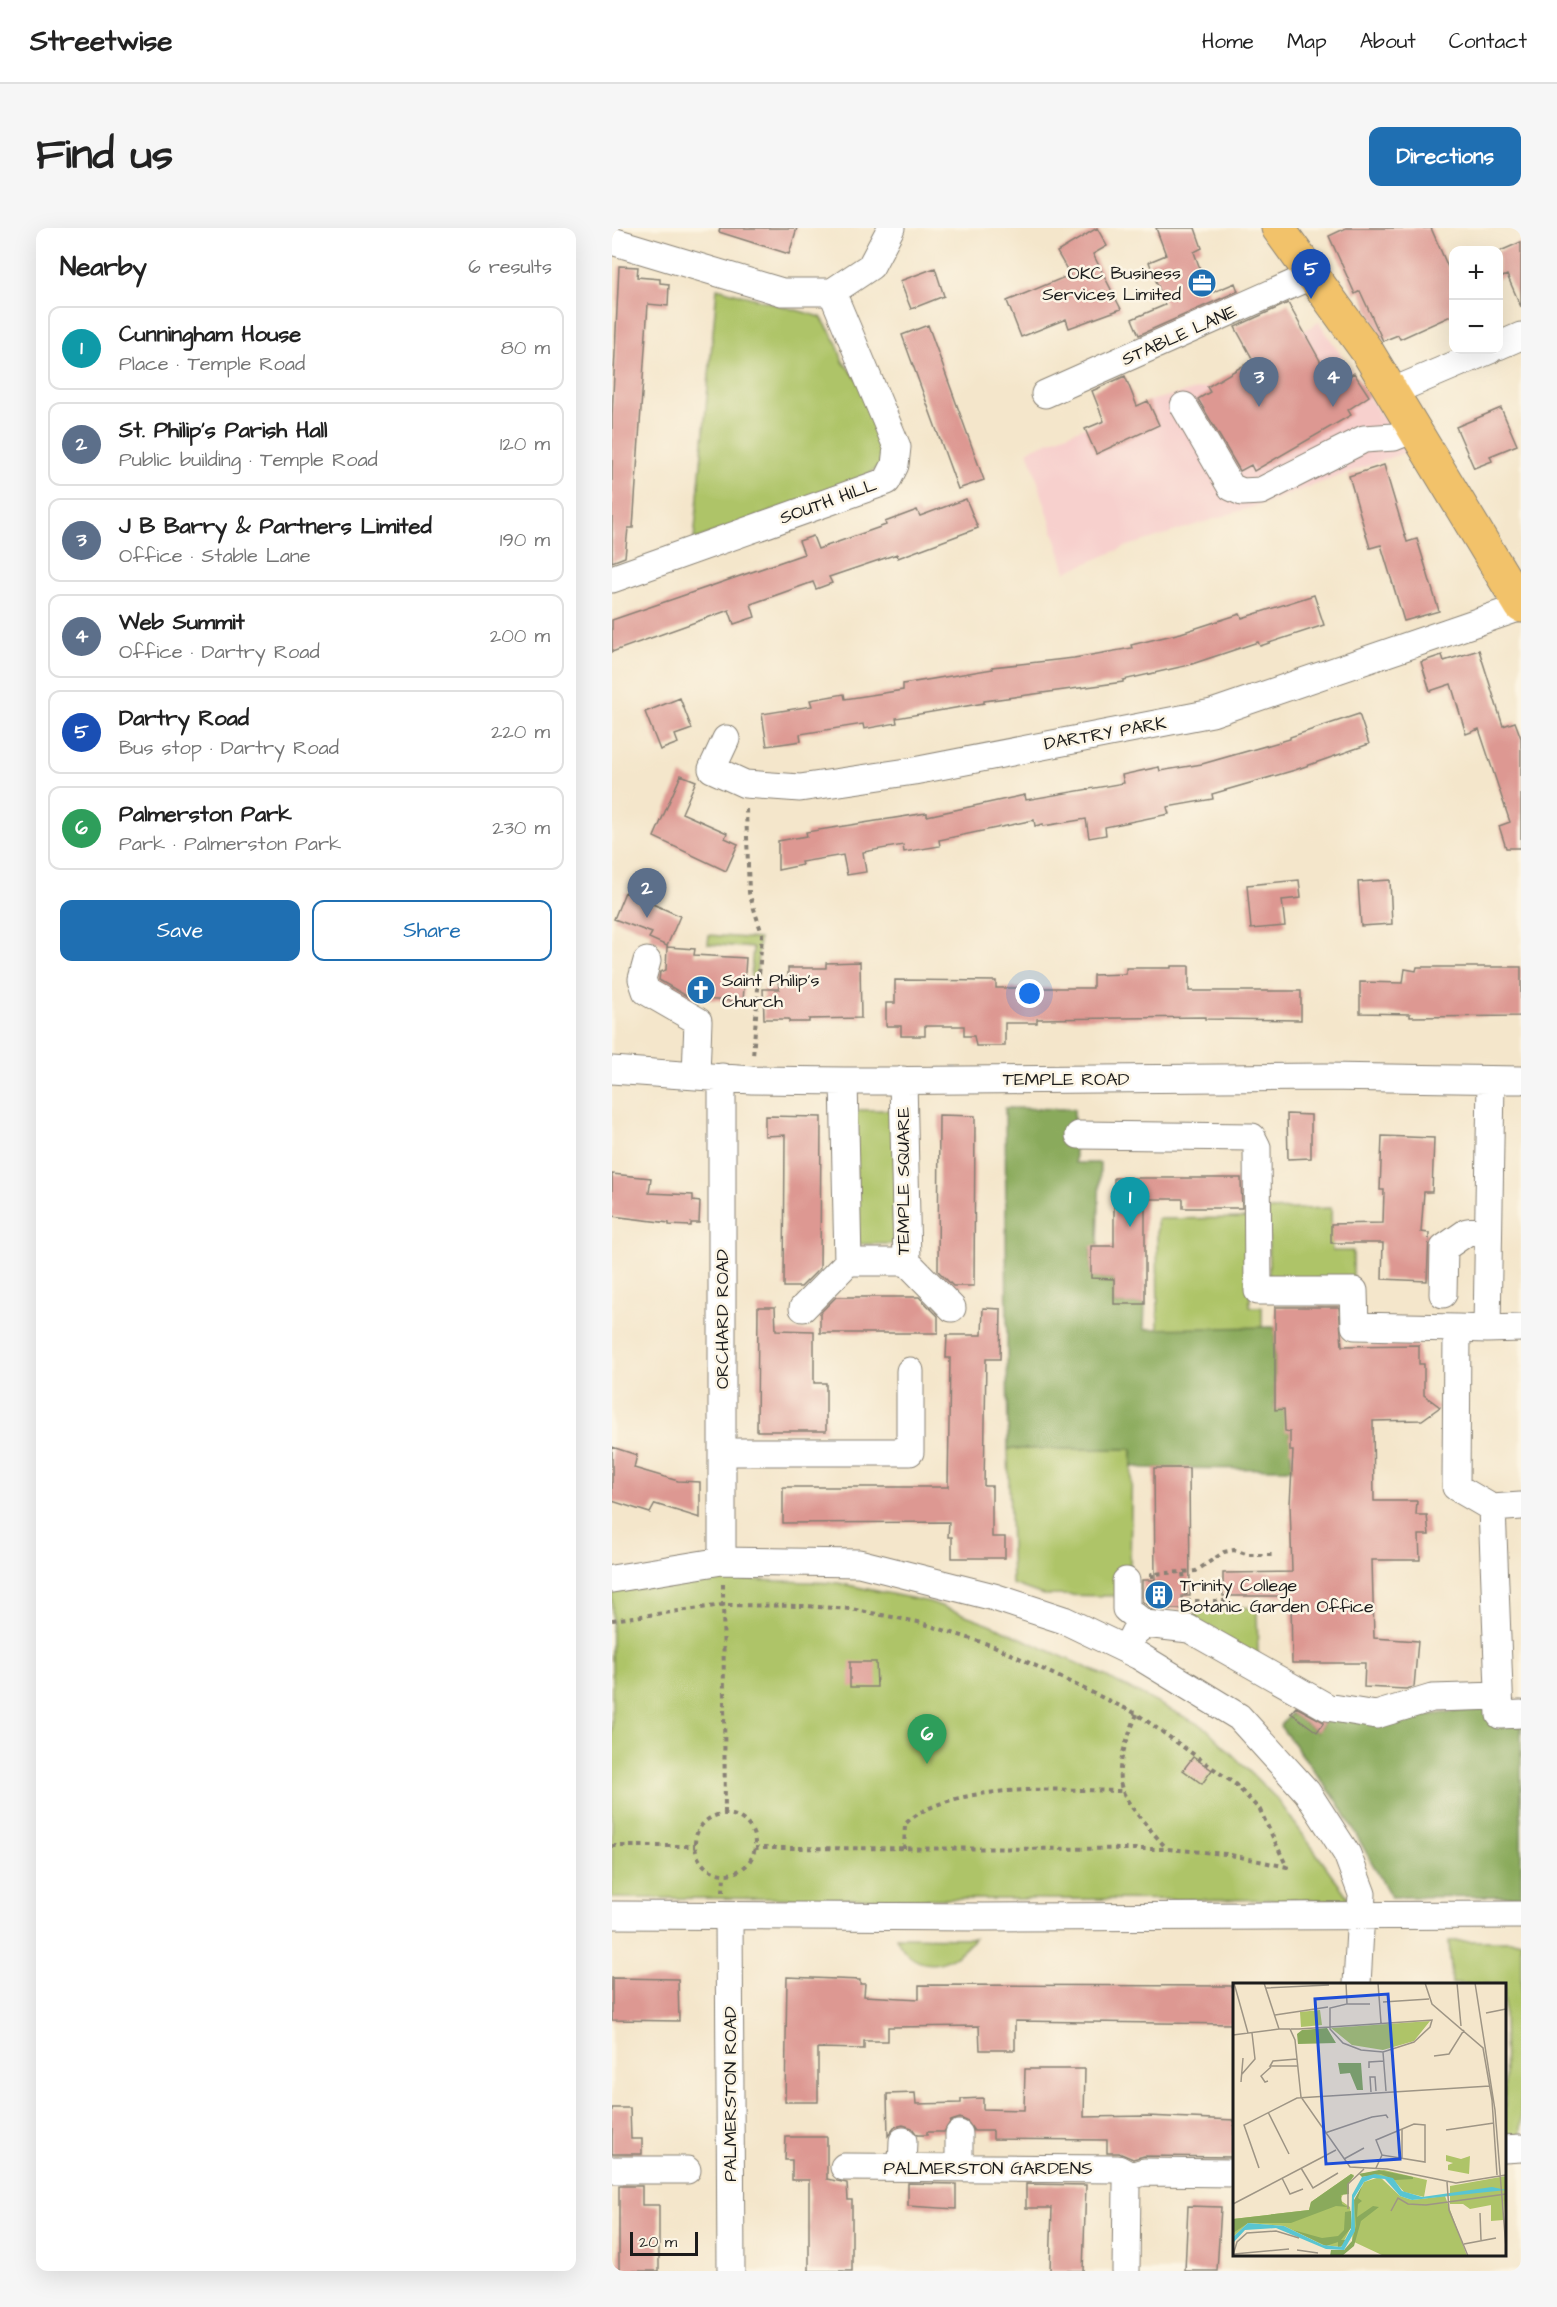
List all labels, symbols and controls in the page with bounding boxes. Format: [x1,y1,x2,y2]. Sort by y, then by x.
text: Streetwise [30,22,172,61]
text: Home [1202,27,1254,56]
text: Map [1287,27,1327,56]
text: About [1360,27,1416,56]
text: Contact [1449,27,1527,56]
text: Find us [36,127,173,185]
button: Directions [1369,127,1521,186]
map controls [1449,246,1503,354]
button: + [1449,246,1503,300]
text: Nearby [60,249,147,285]
pin: 5 [1292,250,1330,299]
text: 6 results [468,253,552,281]
place label: OKC Business Services Limited [1042,261,1181,307]
office icon: OKC Business Services Limited [1186,267,1218,299]
street label: STABLE LANE [1118,299,1241,372]
button: − [1449,300,1503,354]
text: Cunningham House [119,319,301,350]
text: 1 [80,334,83,362]
text: 80 m [501,334,550,362]
text: Place · Temple Road [119,350,305,378]
pin: 3 [1240,358,1278,407]
pin: 4 [1314,358,1352,407]
text: St. Philip's Parish Hall [119,415,328,446]
text: 2 [76,430,87,458]
text: 120 m [500,430,550,458]
text: Public building · Temple Road [119,446,378,474]
street label: SOUTH HILL [776,472,881,531]
text: J B Barry & Partners Limited [119,511,432,542]
text: 3 [76,526,87,554]
text: 190 m [500,526,550,554]
text: Office · Stable Lane [119,542,311,570]
text: Web Summit [119,607,245,638]
text: 4 [75,622,88,650]
text: 200 m [490,622,550,650]
text: Office · Dartry Road [119,638,320,666]
text: Dartry Road [119,703,249,734]
street label: DARTRY PARK [1042,710,1168,757]
text: 5 [74,718,89,746]
text: 220 m [491,718,550,746]
text: Bus stop · Dartry Road [119,734,339,762]
text: Palmerston Park [119,799,292,830]
text: 6 [75,814,88,842]
text: 230 m [492,814,550,842]
text: Park · Palmerston Park [119,830,341,858]
pin: 2 [627,868,666,918]
button: Save [60,900,300,961]
button: Share [312,900,552,961]
place label: Saint Philip's Church [722,968,820,1014]
church icon: Saint Philip's Church [685,974,717,1006]
your location [1015,979,1044,1008]
street label: TEMPLE ROAD [1003,1067,1130,1092]
street label: TEMPLE SQUARE [891,1107,916,1255]
pin: 1 [1110,1178,1150,1227]
street label: ORCHARD ROAD [710,1249,735,1389]
place label: Trinity College Botanic Garden Office [1180,1573,1374,1619]
building icon: Trinity College Botanic Garden Office [1143,1579,1175,1611]
pin: 6 [908,1714,946,1764]
inset map [1233,1983,1506,2256]
street label: PALMERSTON ROAD [718,2006,743,2182]
street label: PALMERSTON GARDENS [883,2156,1093,2181]
scale bar [630,2229,698,2256]
text: 20 m [639,2231,677,2253]

